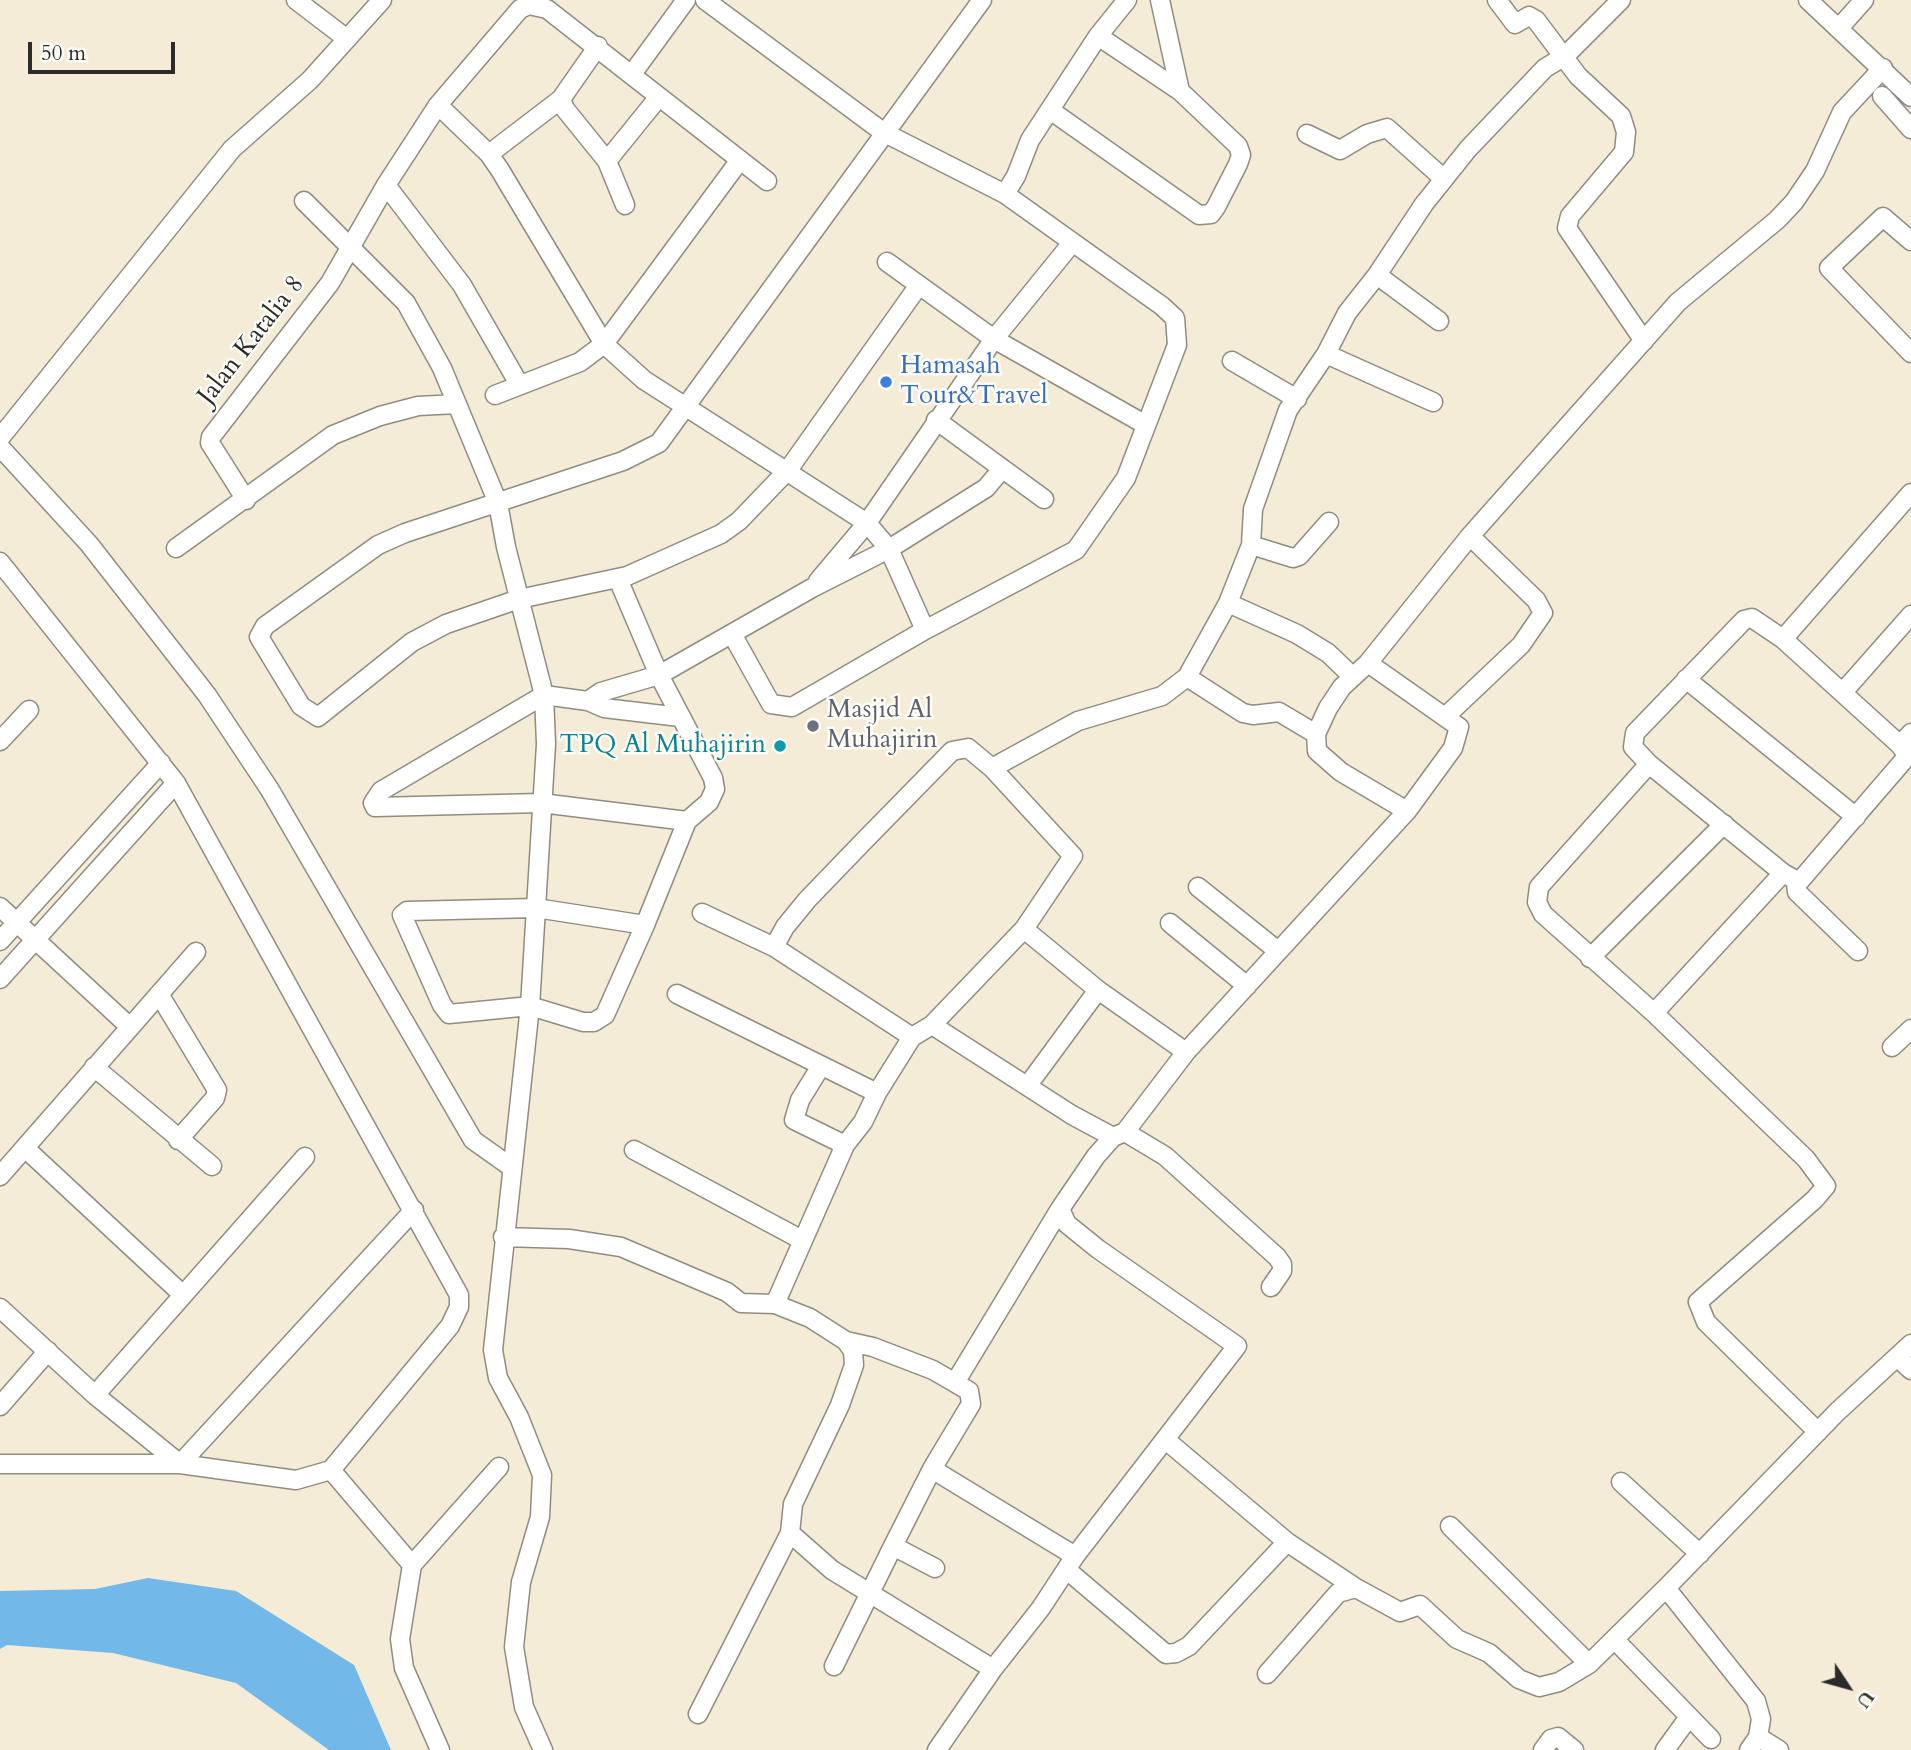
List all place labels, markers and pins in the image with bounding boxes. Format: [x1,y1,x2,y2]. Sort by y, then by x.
place label: Hamasah Tour&Travel [900,351,1048,412]
marker: Hamasah Tour&Travel [878,374,894,390]
place label: Masjid Al Muhajirin [827,695,937,756]
marker: Masjid Al Muhajirin [805,718,821,734]
place label: TPQ Al Muhajirin [560,730,766,762]
marker: TPQ Al Muhajirin [772,738,788,754]

